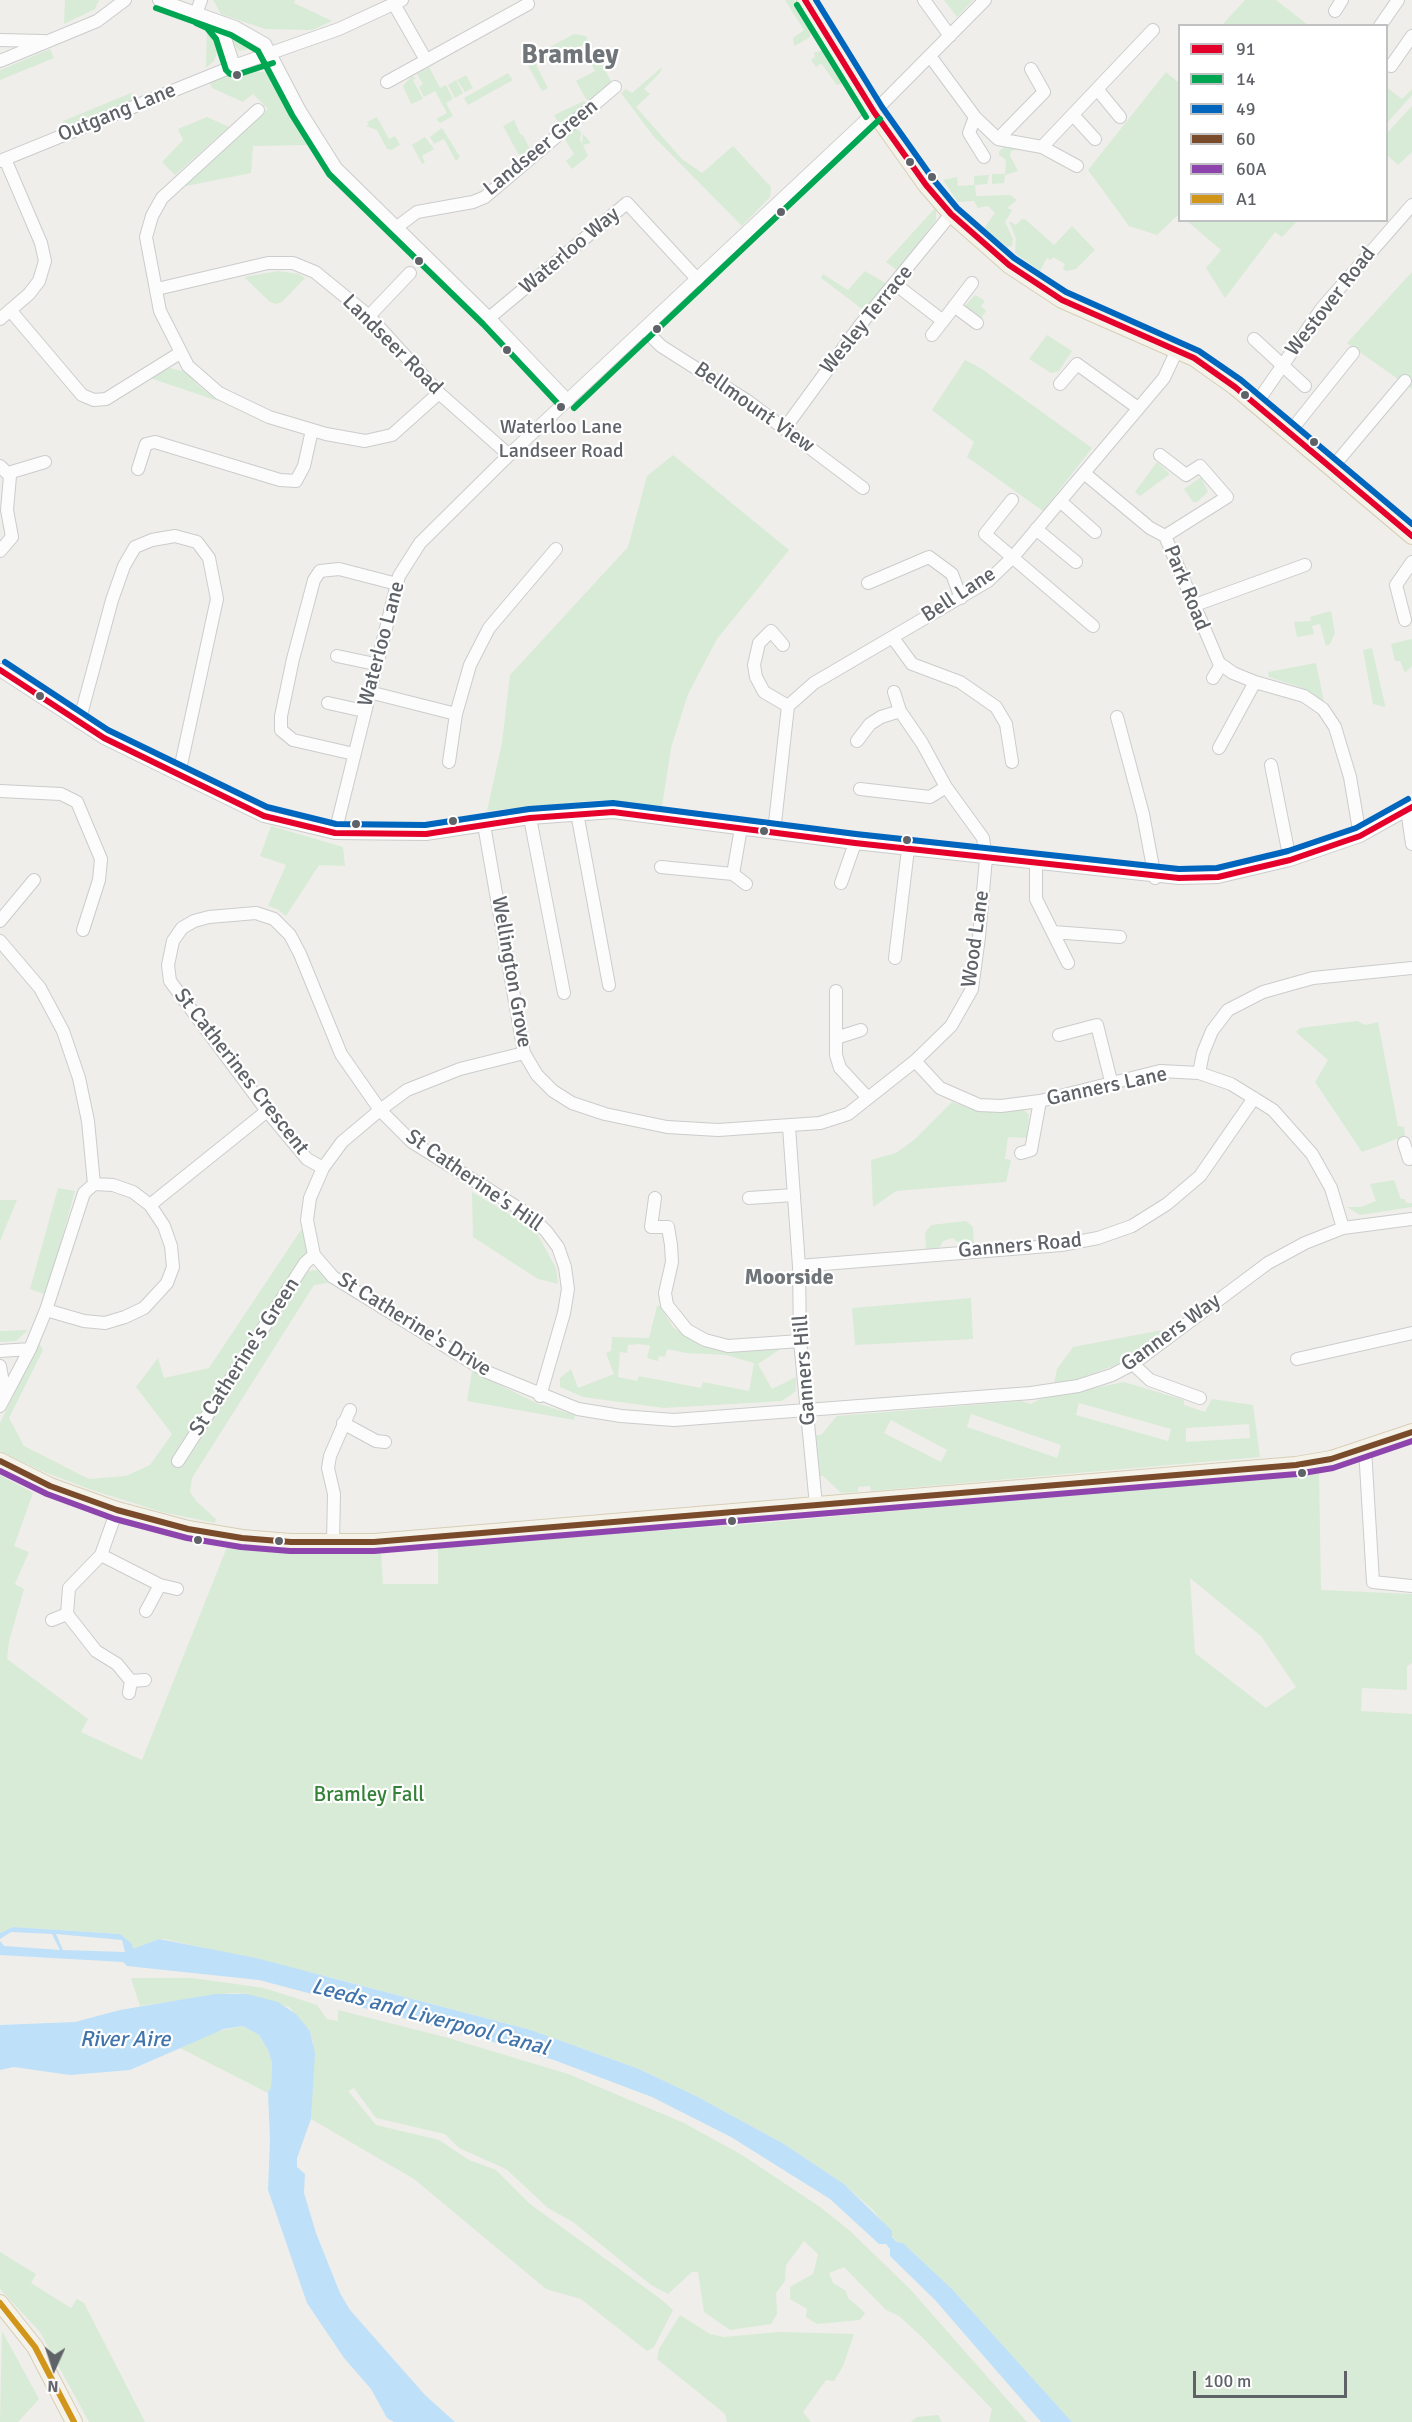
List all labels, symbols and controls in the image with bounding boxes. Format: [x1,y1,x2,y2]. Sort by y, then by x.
legend [1178,24,1388,222]
text: 91 [1236,38,1255,60]
district label: Bramley [521,40,619,72]
text: 14 [1236,68,1255,90]
unlabelled marker [231,69,243,81]
street label: Outgang Lane [54,78,180,148]
street label: Landseer Green [479,94,603,202]
text: 49 [1236,98,1255,120]
text: 60 [1236,128,1255,150]
unlabelled marker [904,156,916,168]
text: 60A [1236,158,1266,180]
unlabelled marker [926,171,938,183]
text: A1 [1236,188,1257,210]
street label: Waterloo Way [515,202,625,300]
unlabelled marker [775,206,787,218]
street label: Westover Road [1281,242,1381,362]
unlabelled marker [413,255,425,267]
street label: Wesley Terrace [815,261,919,379]
street label: Landseer Road [337,290,447,400]
unlabelled marker [651,323,663,335]
unlabelled marker [501,344,513,356]
street label: Bellmount View [689,357,819,459]
unlabelled marker [1239,389,1251,401]
marker: Waterloo Lane Landseer Road [555,401,567,413]
place label: Waterloo Lane Landseer Road [498,416,624,463]
unlabelled marker [1308,436,1320,448]
street label: Park Road [1157,542,1215,634]
street label: Bell Lane [917,562,1001,628]
street label: Waterloo Lane [353,579,411,709]
unlabelled marker [34,690,46,702]
unlabelled marker [447,815,459,827]
unlabelled marker [350,818,362,830]
unlabelled marker [758,825,770,837]
unlabelled marker [901,834,913,846]
street label: Wood Lane [957,889,995,989]
street label: Wellington Grove [485,894,537,1050]
street label: St Catherines Crescent [168,984,314,1160]
street label: Ganners Lane [1044,1062,1170,1112]
street label: St Catherine's Hill [401,1124,547,1238]
street label: Ganners Road [957,1228,1083,1264]
district label: Moorside [744,1265,834,1291]
street label: St Catherine's Drive [332,1267,496,1383]
street label: St Catherine's Green [185,1273,305,1441]
street label: Ganners Way [1117,1289,1225,1377]
street label: Ganners Hill [789,1314,821,1426]
unlabelled marker [1296,1467,1308,1479]
unlabelled marker [726,1515,738,1527]
unlabelled marker [192,1534,204,1546]
unlabelled marker [273,1535,285,1547]
park label: Bramley Fall [314,1782,424,1808]
water label: Leeds and Liverpool Canal [309,1974,551,2062]
water label: River Aire [80,2027,170,2053]
north arrow [24,2338,84,2398]
scale bar [1196,2359,1350,2397]
text: 100 m [1204,2370,1251,2392]
text: N [47,2376,59,2396]

